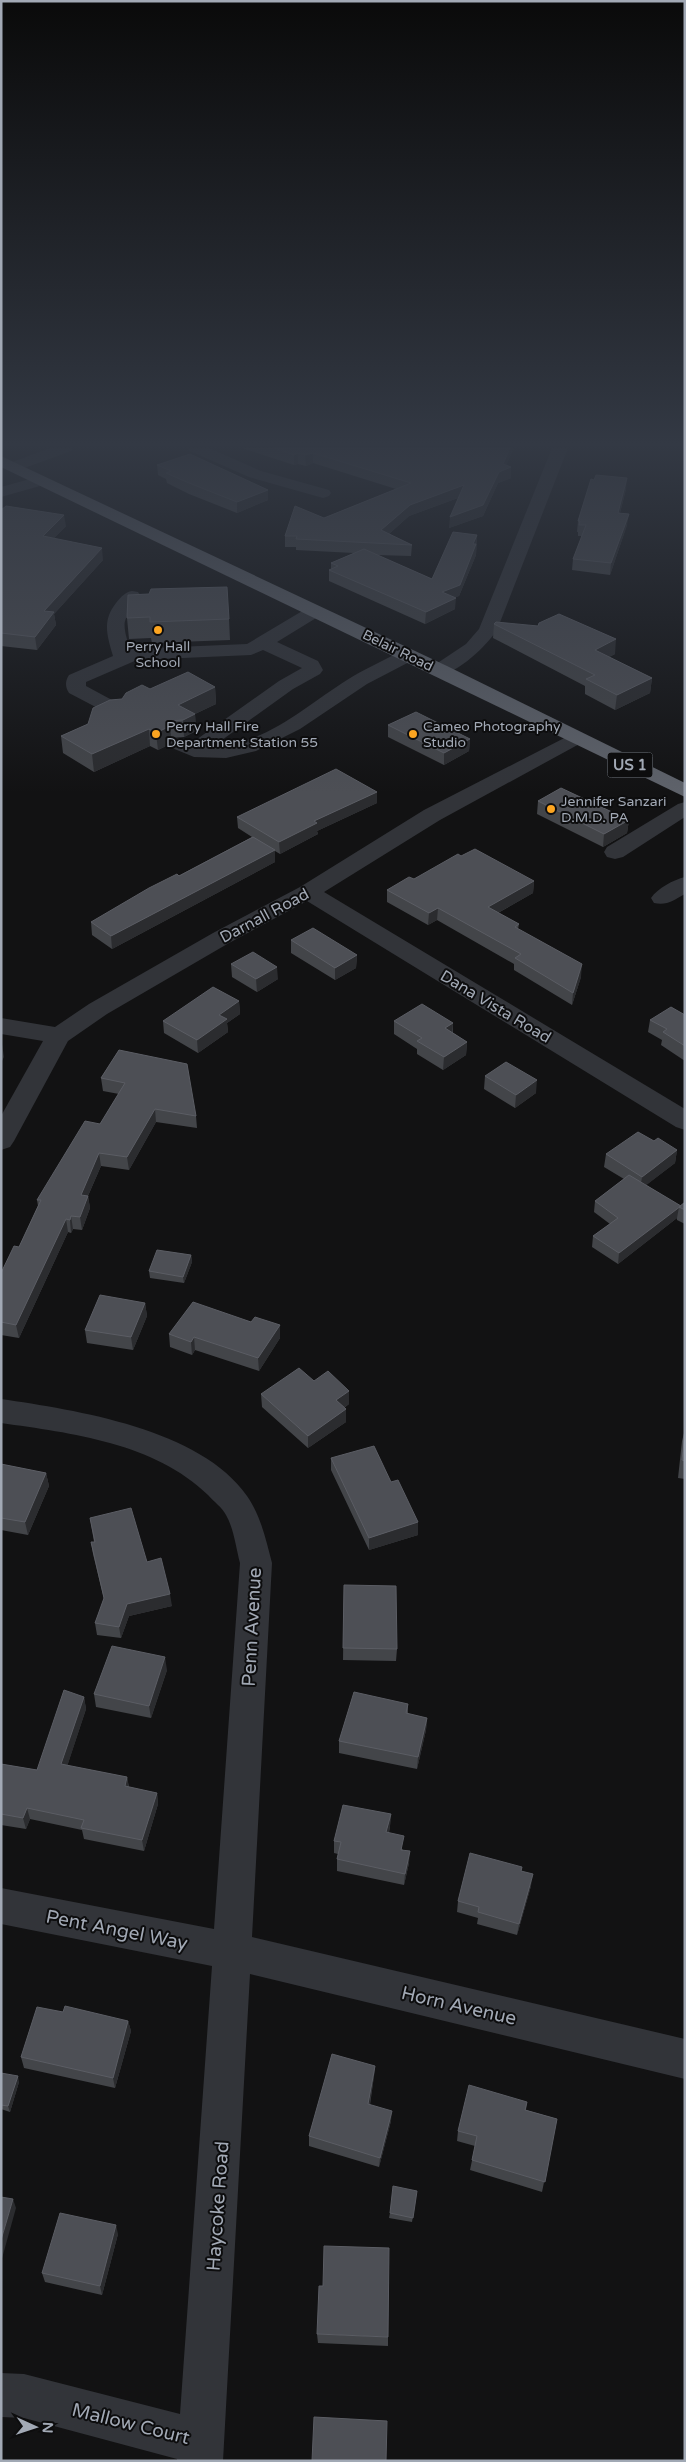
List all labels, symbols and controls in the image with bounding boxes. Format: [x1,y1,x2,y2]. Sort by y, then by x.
marker: Perry Hall School [152,624,164,636]
street label: Belair Road [360,626,436,675]
place label: Perry Hall School [126,638,190,671]
place label: Perry Hall Fire Department Station 55 [166,718,318,751]
place label: Cameo Photography Studio [423,718,561,751]
marker: Perry Hall Fire Department Station 55 [150,728,162,740]
marker: Cameo Photography Studio [407,728,419,740]
road number: US 1 [608,752,652,778]
place label: Jennifer Sanzari D.M.D. PA [561,793,667,826]
marker: Jennifer Sanzari D.M.D. PA [545,803,557,815]
street label: Darnall Road [216,884,312,948]
street label: Dana Vista Road [436,966,555,1048]
street label: Penn Avenue [238,1567,266,1687]
street label: Pent Angel Way [44,1905,190,1955]
street label: Horn Avenue [399,1982,518,2030]
street label: Haycoke Road [202,2140,234,2272]
street label: Mallow Court [70,2399,192,2449]
north arrow [10,2402,60,2452]
text: N [39,2422,56,2434]

